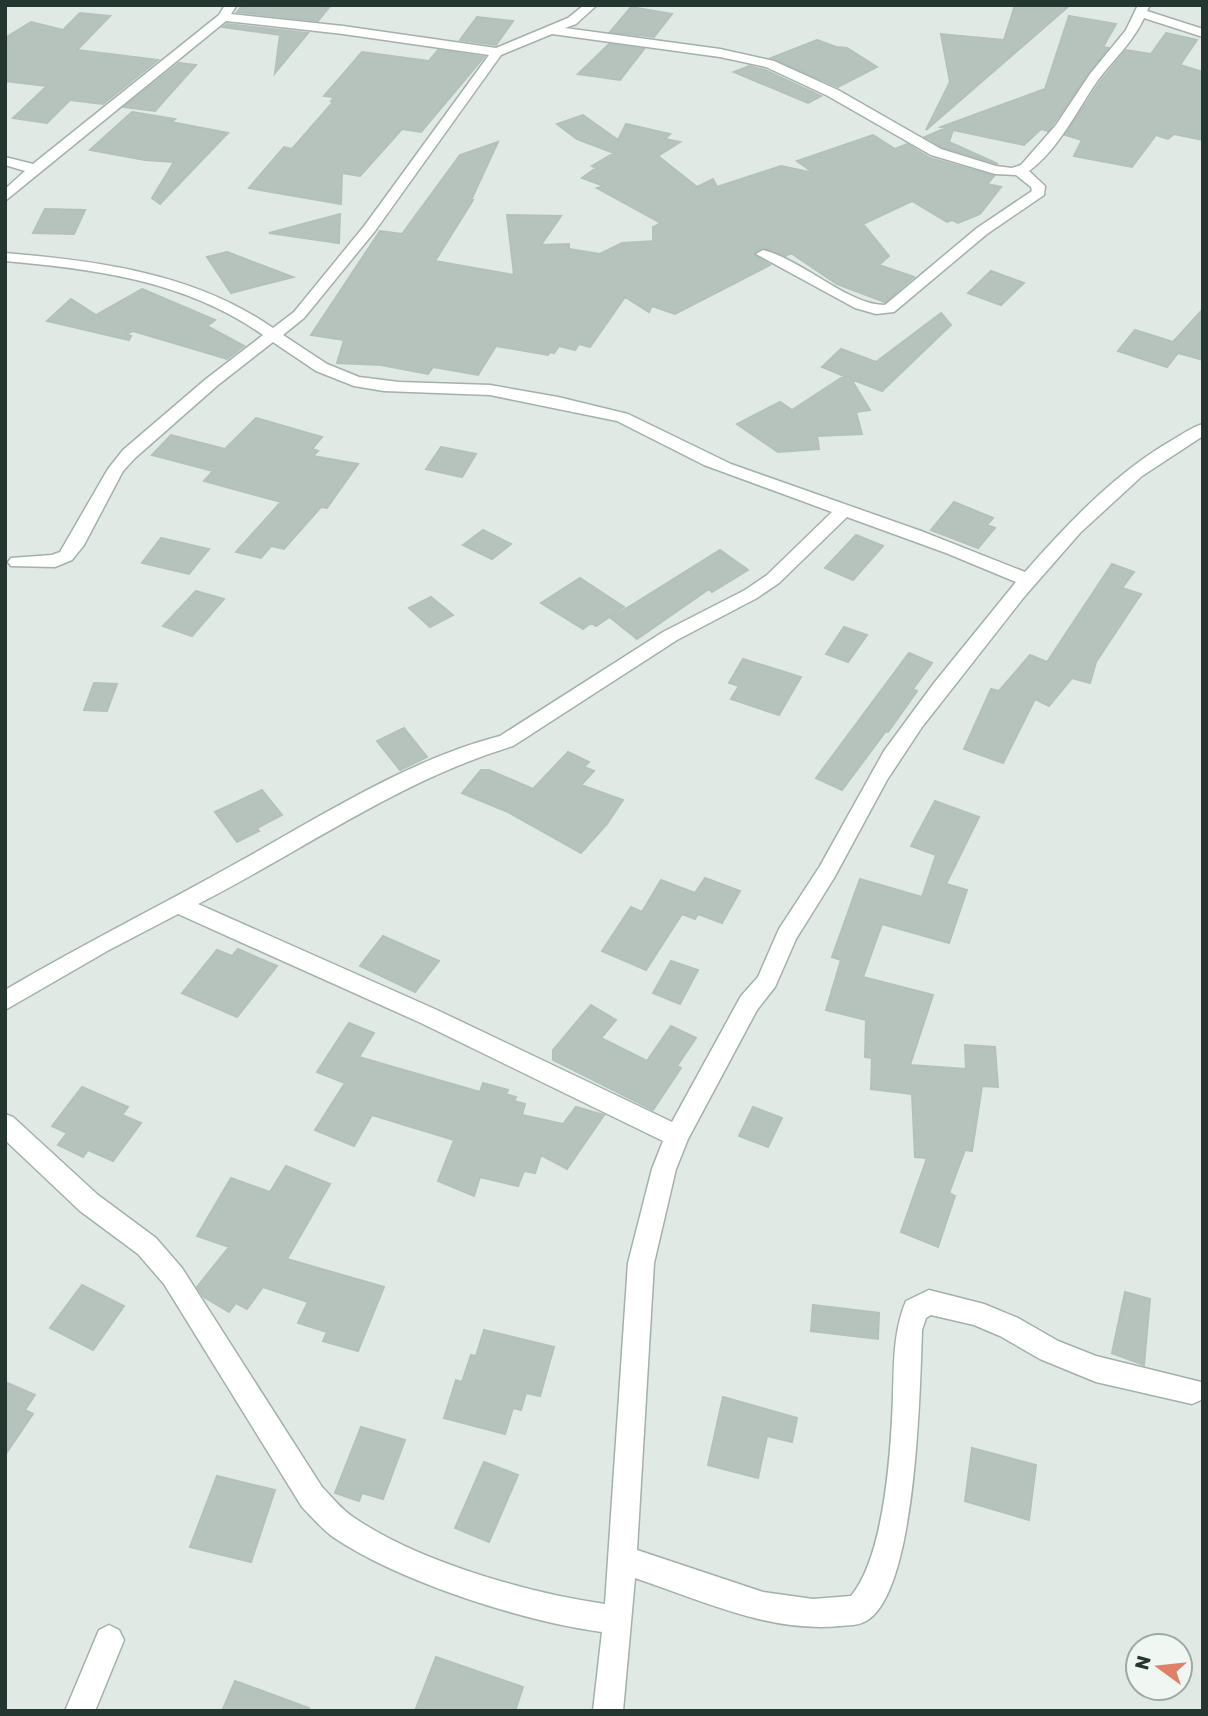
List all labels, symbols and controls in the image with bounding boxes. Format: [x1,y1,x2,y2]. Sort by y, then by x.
north arrow [1124,1632,1194,1702]
text: N [1130,1653,1156,1672]

